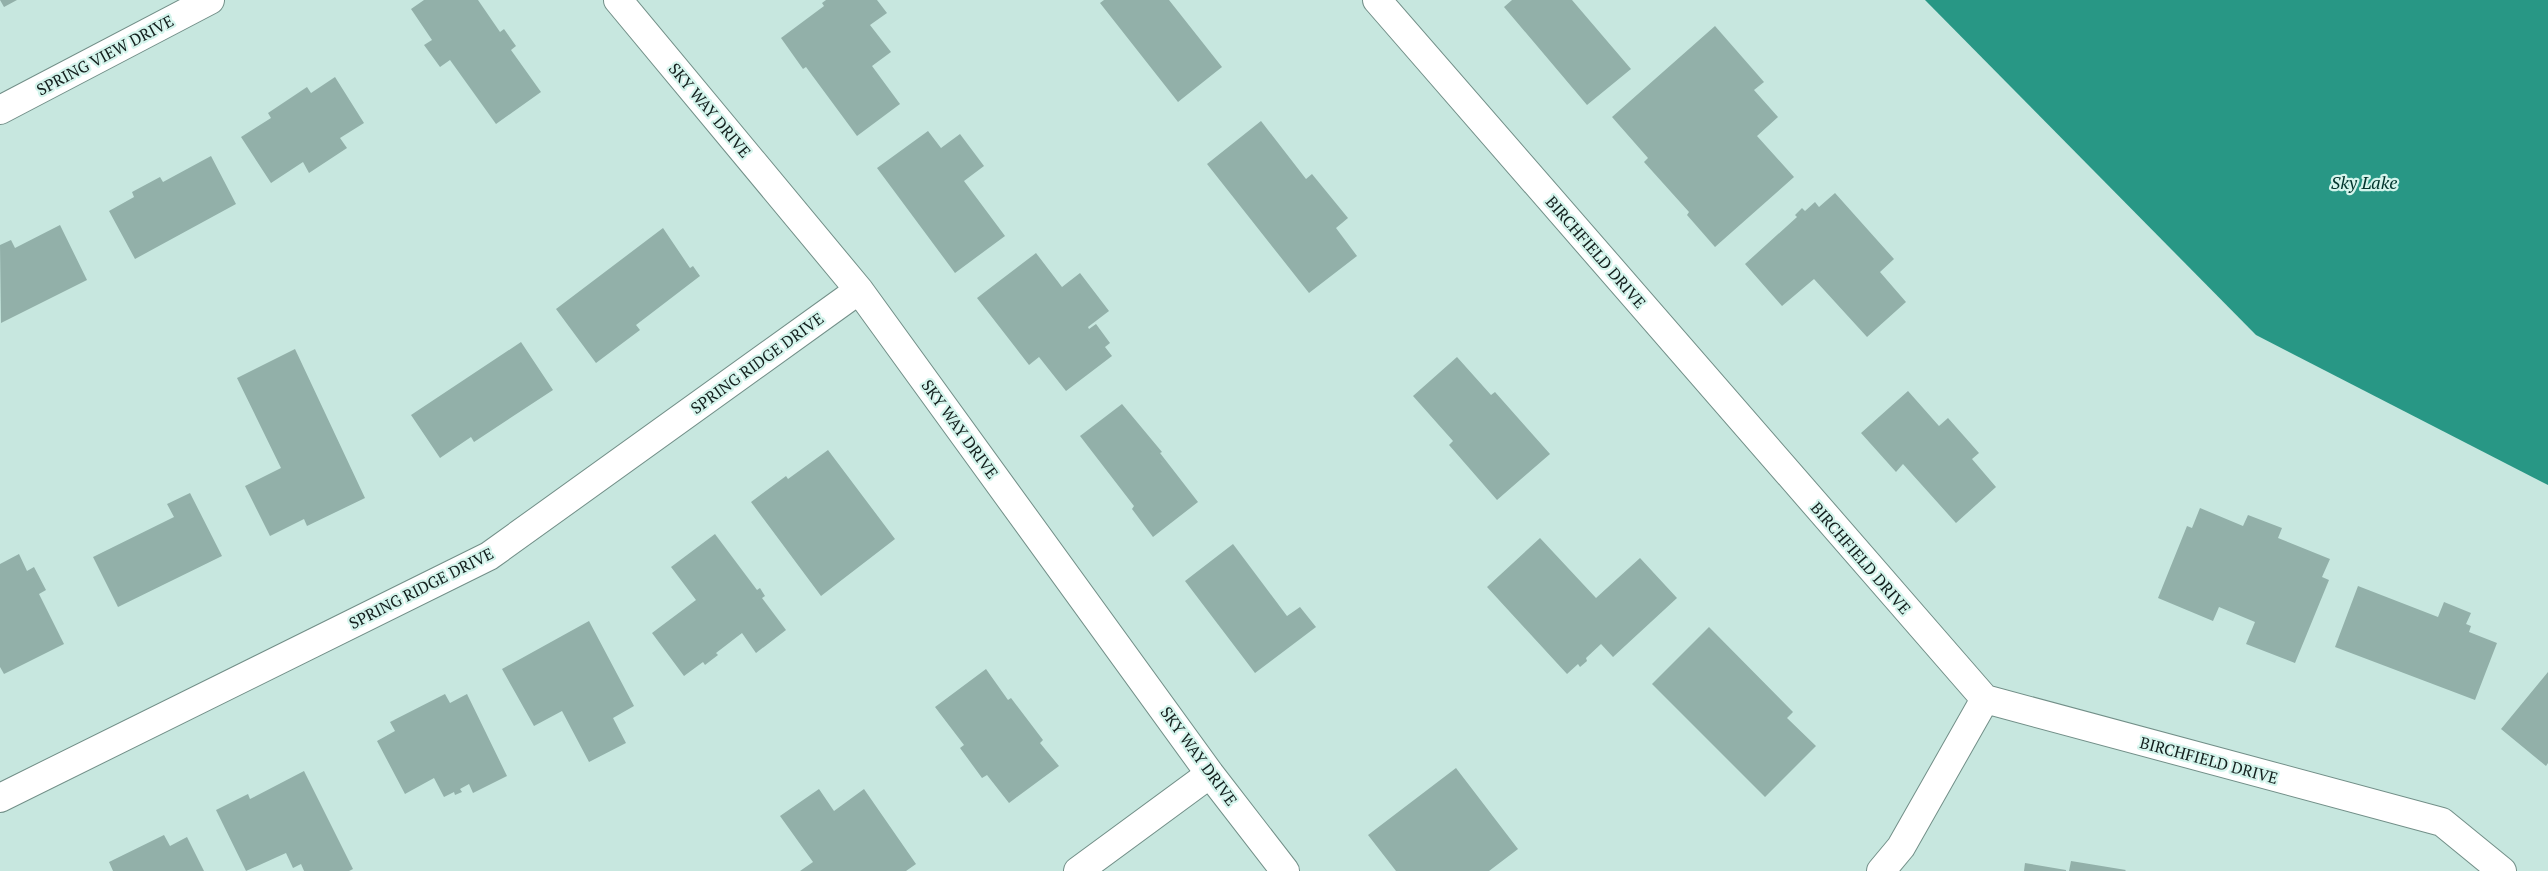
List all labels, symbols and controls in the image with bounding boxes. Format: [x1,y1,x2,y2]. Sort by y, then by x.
street label: SPRING VIEW DRIVE [33,10,177,100]
street label: SKY WAY DRIVE [664,58,756,162]
water label: Sky Lake [2331,170,2397,194]
street label: BIRCHFIELD DRIVE [1541,191,1651,313]
street label: SPRING RIDGE DRIVE [686,307,828,419]
street label: SKY WAY DRIVE [917,375,1003,483]
street label: BIRCHFIELD DRIVE [1806,497,1916,619]
street label: SPRING RIDGE DRIVE [345,542,497,634]
street label: SKY WAY DRIVE [1156,702,1242,810]
street label: BIRCHFIELD DRIVE [2137,731,2281,789]

